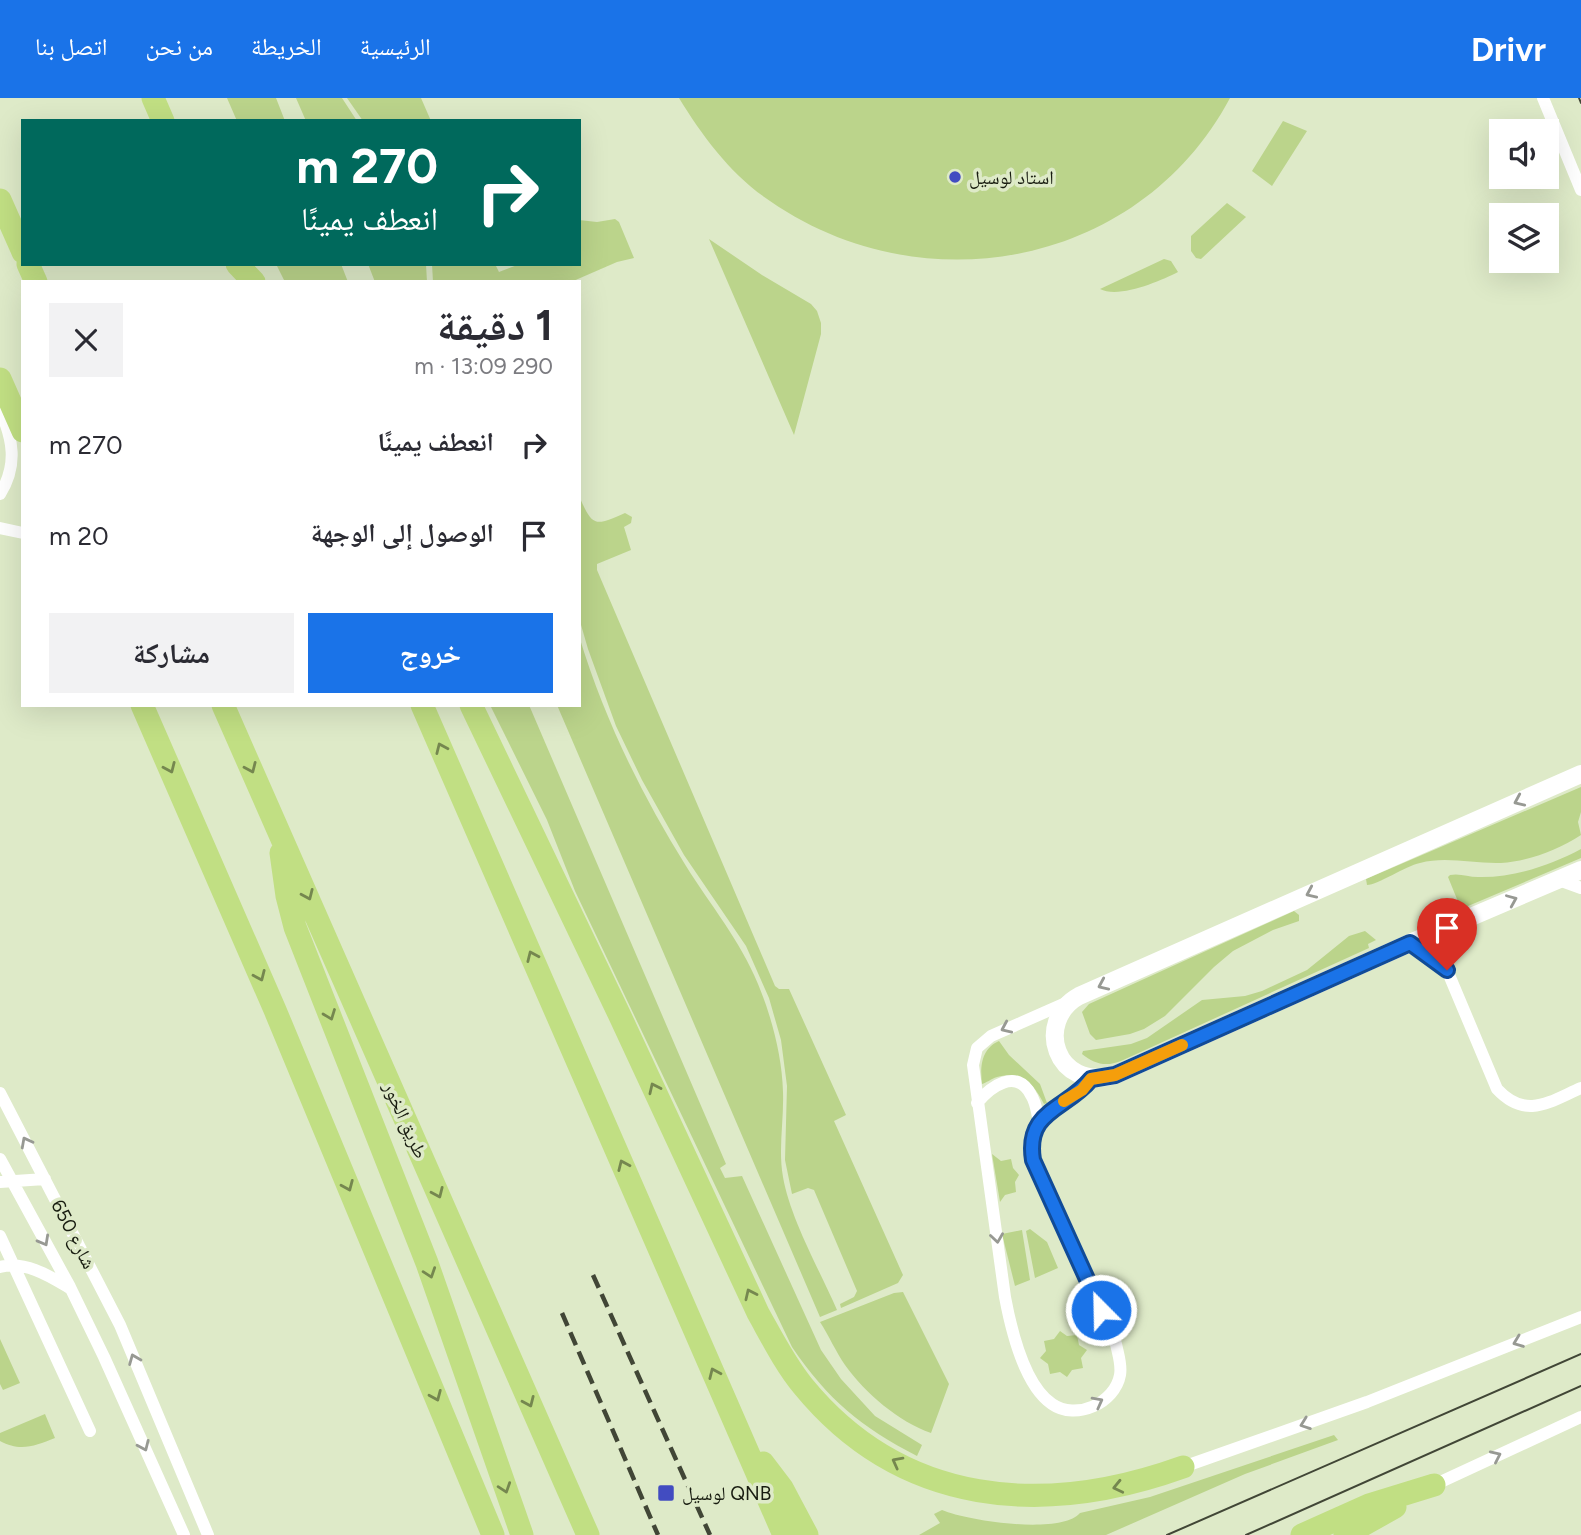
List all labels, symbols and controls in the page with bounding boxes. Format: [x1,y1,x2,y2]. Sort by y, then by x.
text: Drivr [1471,30,1546,69]
text: اتصل بنا [35,32,107,61]
text: من نحن [145,32,213,61]
text: الخريطة [251,32,322,61]
text: الرئيسية [360,32,431,61]
map controls [1489,119,1559,273]
button: sound [1489,119,1559,189]
text: 270 m [296,136,438,195]
icon: right [462,147,553,238]
place label: استاد لوسيل [969,166,1054,189]
marker: استاد لوسيل [947,169,963,185]
text: انعطف يمينًا [301,200,438,238]
button: layers [1489,203,1559,273]
text: 1 دقيقة [437,300,553,351]
button: close [49,303,123,377]
text: 290 m · 13:09 [414,352,553,380]
text: انعطف يمينًا [378,426,494,458]
icon: right [515,426,553,464]
text: 270 m [49,429,123,461]
text: الوصول إلى الوجهة [311,517,494,549]
icon: arrive [515,517,553,555]
text: 20 m [49,520,109,552]
button: مشاركة [49,613,294,693]
button: خروج [308,613,553,693]
one-way arrow [435,743,449,755]
one-way arrow [243,760,257,773]
one-way arrow [162,761,176,773]
one-way arrow [1513,793,1526,807]
one-way arrow [1305,885,1318,899]
one-way arrow [299,888,313,900]
one-way arrow [1504,894,1517,908]
pin [1417,898,1477,970]
icon: arrive [1428,909,1466,947]
one-way arrow [526,951,540,963]
one-way arrow [252,970,266,982]
one-way arrow [1097,977,1110,991]
one-way arrow [321,1009,335,1021]
one-way arrow [1001,1020,1013,1034]
street label: طريق الخور [378,1078,433,1162]
one-way arrow [648,1083,662,1095]
one-way arrow [20,1137,34,1149]
one-way arrow [617,1159,631,1172]
one-way arrow [340,1180,354,1192]
one-way arrow [430,1186,444,1198]
street label: شارع 650 [46,1196,101,1273]
one-way arrow [989,1232,1004,1244]
one-way arrow [36,1234,49,1246]
one-way arrow [422,1266,436,1278]
position arrow [1064,1273,1138,1347]
one-way arrow [744,1289,758,1302]
one-way arrow [1512,1334,1524,1348]
one-way arrow [128,1354,142,1367]
one-way arrow [709,1368,723,1380]
one-way arrow [427,1390,441,1402]
one-way arrow [521,1394,535,1407]
one-way arrow [1091,1397,1103,1411]
one-way arrow [1300,1415,1312,1429]
one-way arrow [136,1438,150,1451]
one-way arrow [1489,1451,1501,1465]
one-way arrow [891,1457,904,1470]
one-way arrow [1112,1479,1124,1493]
one-way arrow [497,1481,511,1493]
place label: لوسيل QNB [682,1482,771,1505]
marker: لوسيل QNB [656,1483,676,1503]

